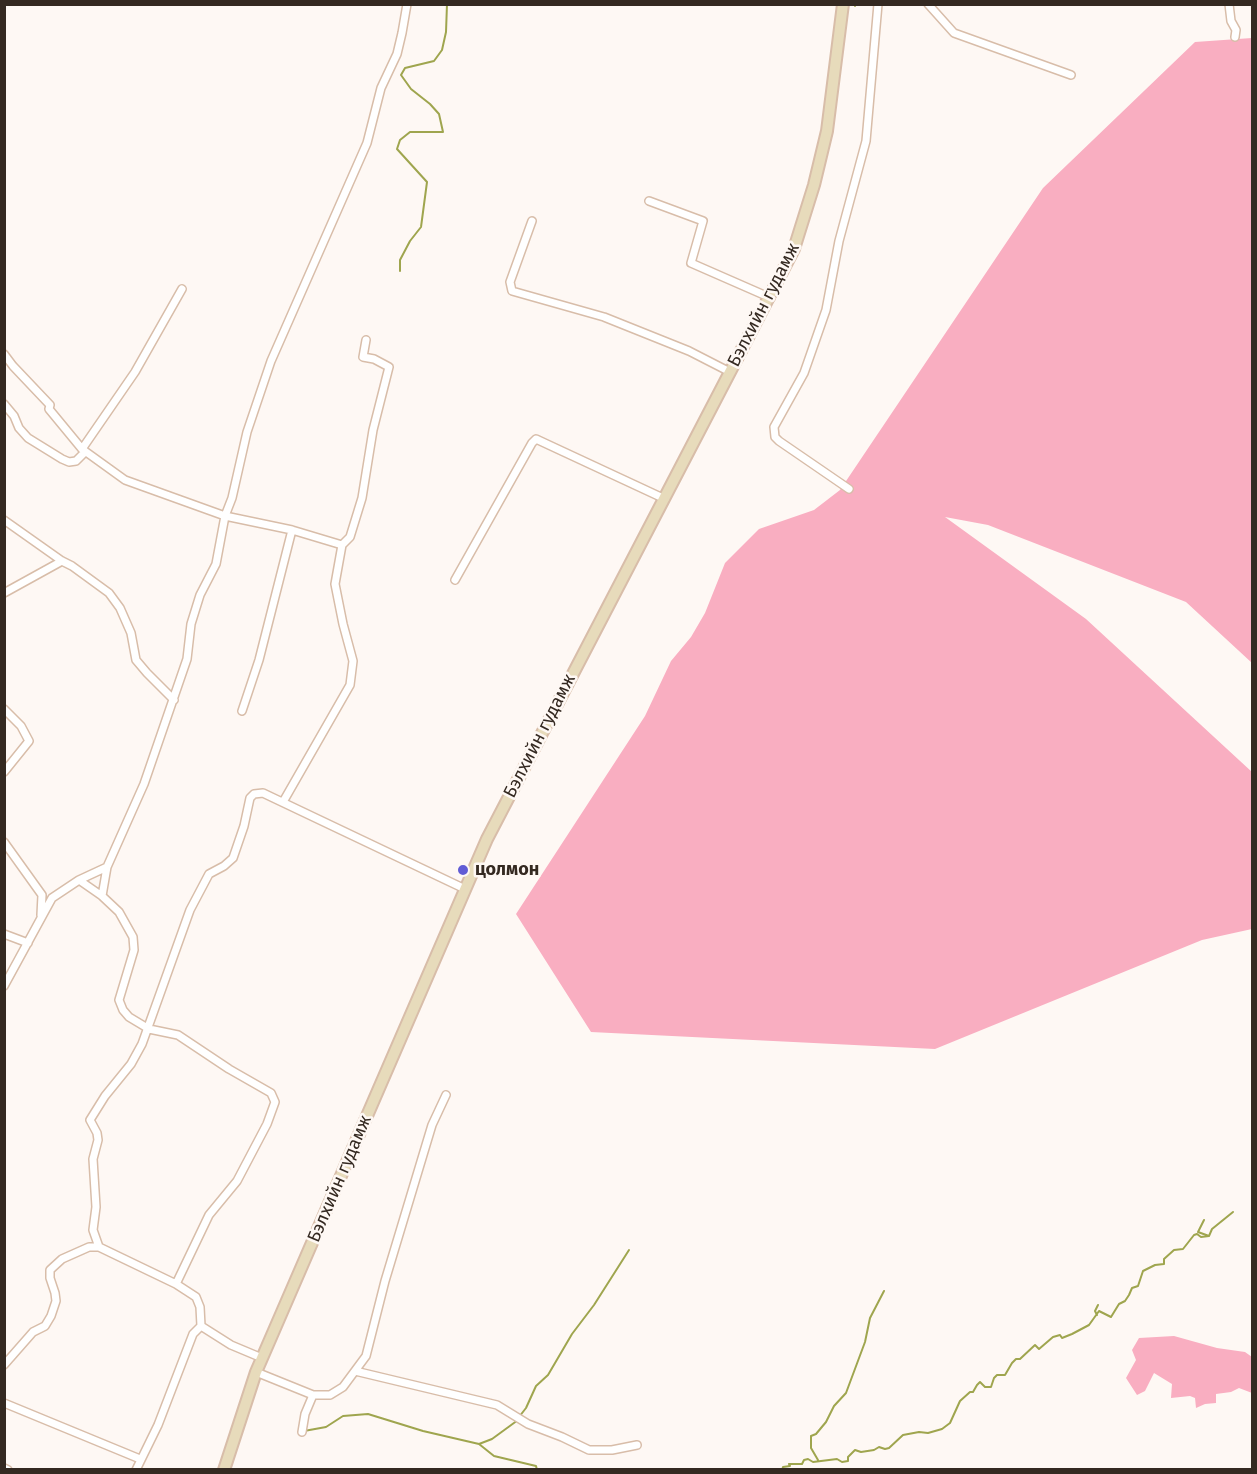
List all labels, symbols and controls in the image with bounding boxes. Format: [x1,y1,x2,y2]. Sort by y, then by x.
street label: Бэлхийн гудамж [723,239,805,371]
street label: Бэлхийн гудамж [499,670,581,802]
place label: цолмон [475,859,539,881]
marker: цолмон [456,863,470,877]
street label: Бэлхийн гудамж [303,1112,377,1246]

